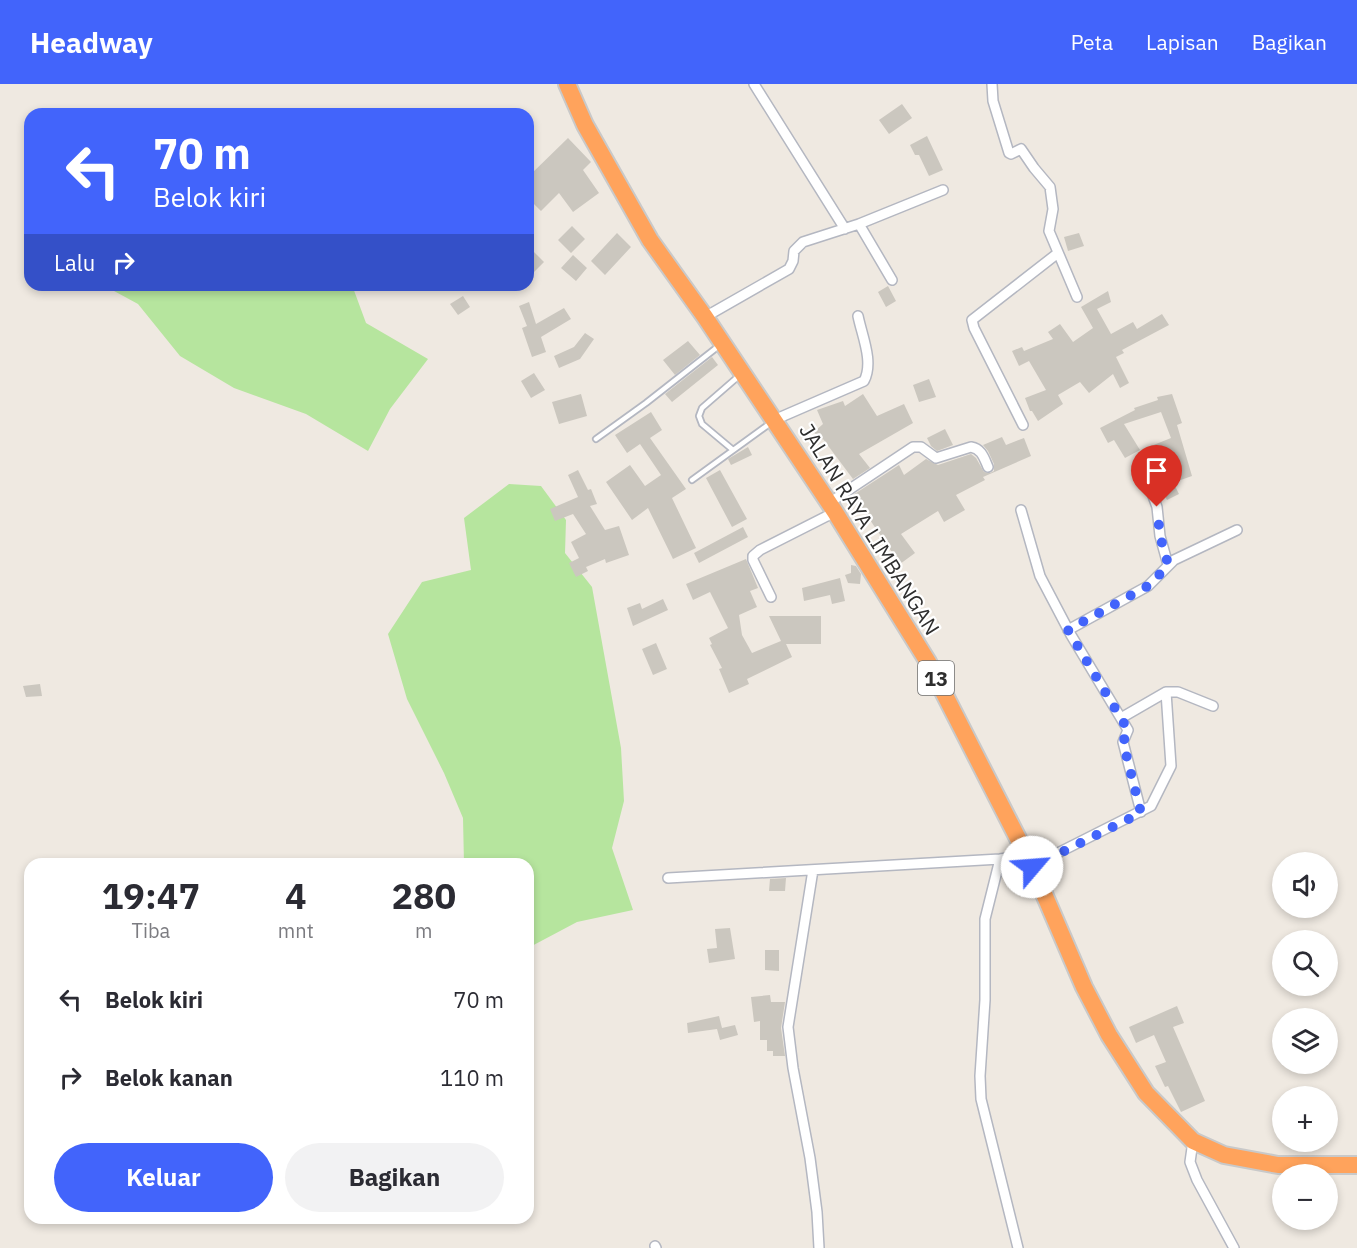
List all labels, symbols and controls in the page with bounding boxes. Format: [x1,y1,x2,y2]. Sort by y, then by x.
text: Headway [30,24,153,61]
text: Peta [1071,28,1113,56]
text: Lapisan [1146,28,1219,56]
text: Bagikan [1252,28,1327,56]
text: 70 m [153,126,251,181]
icon: left [54,132,132,210]
text: Belok kiri [153,179,266,214]
icon: right [107,246,140,279]
text: Lalu [54,248,95,277]
street label: JALAN RAYA LIMBANGAN [793,418,947,640]
pin [1131,445,1182,507]
icon: arrive [1140,454,1173,487]
road number: 13 [918,661,954,695]
position arrow [1000,835,1064,899]
map controls [1272,852,1338,1230]
button: sound [1272,852,1338,918]
text: 19:47 [102,872,200,919]
text: 4 [285,872,307,919]
text: 280 [391,872,456,919]
text: Tiba [132,917,170,944]
text: mnt [278,917,314,944]
text: m [415,917,433,944]
button: search [1272,930,1338,996]
icon: left [54,983,87,1016]
text: Belok kiri [105,985,203,1014]
text: 70 m [453,985,504,1014]
button: layers [1272,1008,1338,1074]
icon: right [54,1061,87,1094]
text: Belok kanan [105,1063,233,1092]
text: 110 m [440,1063,504,1092]
button: + [1272,1086,1338,1152]
button: Keluar [54,1143,273,1212]
button: Bagikan [285,1143,504,1212]
button: − [1272,1164,1338,1230]

